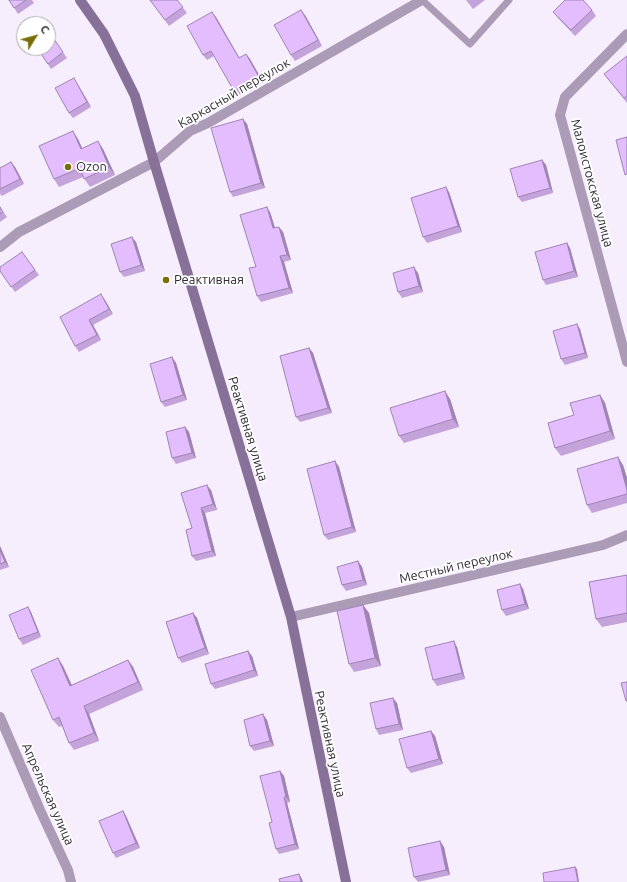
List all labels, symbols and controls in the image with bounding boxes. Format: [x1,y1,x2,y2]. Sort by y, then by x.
north arrow [16,16,56,56]
text: С [38,23,52,36]
street label: Каркасный переулок [175,55,293,131]
street label: Малоистокская улица [567,117,617,249]
place label: Ozon [76,159,107,175]
marker: Ozon [63,162,73,172]
place label: Реактивная [174,272,244,288]
marker: Реактивная [161,275,171,285]
street label: Реактивная улица [225,375,271,483]
street label: Местный переулок [398,545,514,587]
street label: Реактивная улица [311,689,349,799]
street label: Апрельская улица [19,741,77,847]

